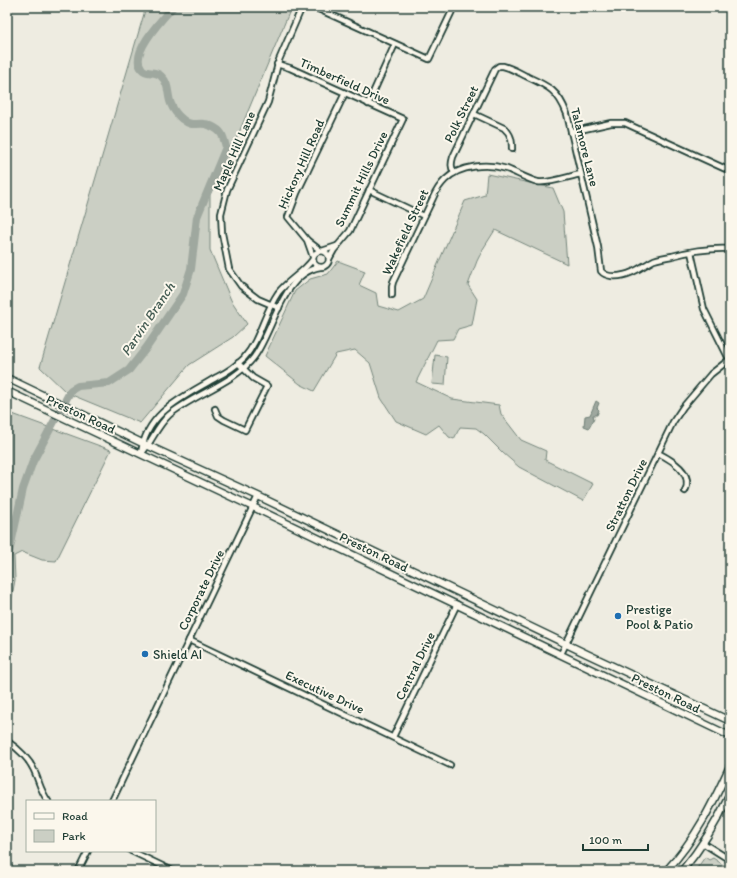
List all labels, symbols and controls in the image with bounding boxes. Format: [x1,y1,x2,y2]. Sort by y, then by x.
street label: Timberfield Drive [298,54,392,108]
street label: Polk Street [441,83,481,145]
street label: Talamore Lane [568,106,602,188]
street label: Maple Hill Lane [210,109,258,193]
street label: Hickory Hill Road [274,117,328,211]
street label: Summit Hills Drive [331,129,391,229]
street label: Wakefield Street [379,187,431,277]
water label: Parvin Branch [117,279,179,359]
street label: Preston Road [44,391,118,437]
street label: Stratton Drive [602,456,650,534]
street label: Preston Road [337,529,411,575]
street label: Corporate Drive [175,547,227,633]
place label: Prestige Pool & Patio [626,602,694,632]
marker: Prestige Pool & Patio [613,611,623,621]
street label: Central Drive [392,629,438,703]
place label: Shield AI [153,647,202,662]
marker: Shield AI [140,649,150,659]
street label: Executive Drive [283,667,367,717]
street label: Preston Road [629,670,703,716]
legend [26,800,156,852]
text: Road [62,809,88,823]
scale bar [583,826,648,852]
text: Park [62,829,86,843]
text: 100 m [589,833,622,847]

